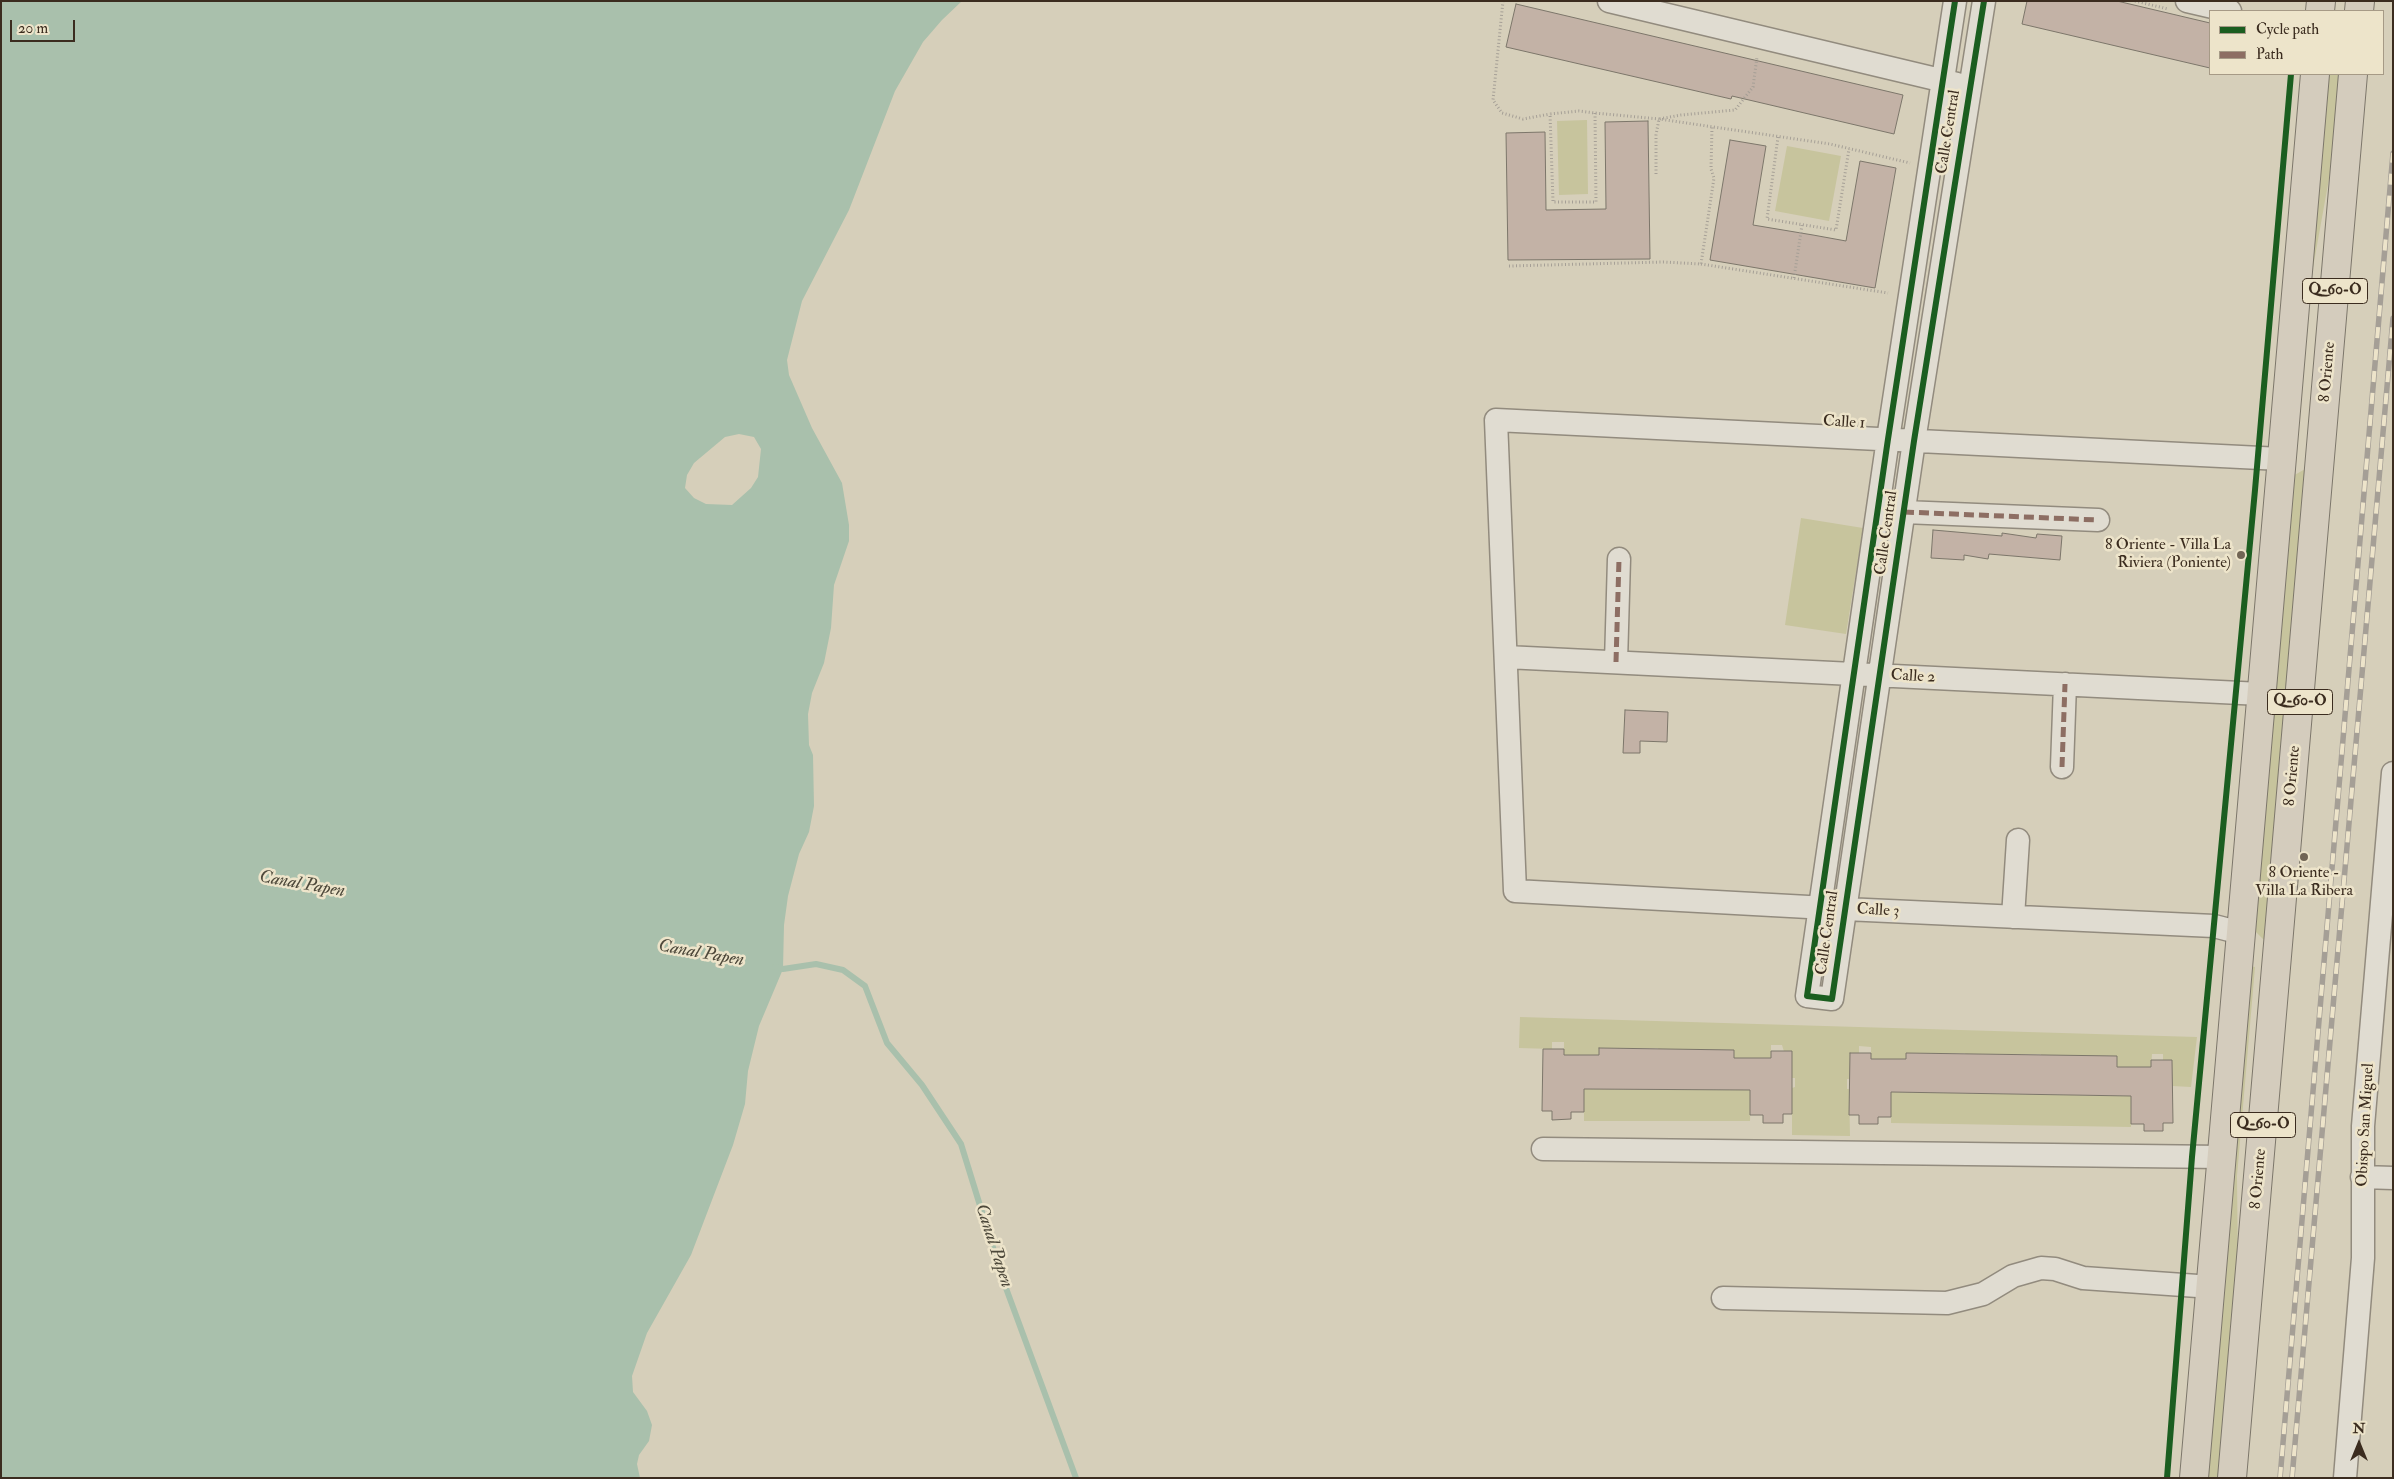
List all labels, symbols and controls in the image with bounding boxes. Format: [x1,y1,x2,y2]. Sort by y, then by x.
scale bar [12,10,78,42]
legend [2209,10,2384,75]
text: 20 m [18,19,48,38]
text: Cycle path [2256,20,2319,39]
text: Path [2256,45,2283,64]
street label: Calle Central [1933,89,1965,175]
road number: Q-60-O [2302,278,2368,304]
street label: 8 Oriente [2316,341,2340,403]
street label: Calle 1 [1822,412,1866,434]
street label: Calle Central [1872,490,1902,576]
place label: 8 Oriente - Villa La Riviera (Poniente) [2105,536,2231,574]
marker: 8 Oriente - Villa La Riviera (Poniente) [2235,549,2247,561]
street label: Calle 2 [1890,666,1936,688]
road number: Q-60-O [2268,690,2332,714]
street label: 8 Oriente [2281,745,2305,807]
marker: 8 Oriente - Villa La Ribera [2298,851,2310,863]
place label: 8 Oriente - Villa La Ribera [2255,864,2353,902]
water label: Canal Papen [257,867,347,903]
street label: Calle Central [1813,890,1843,976]
street label: Calle 3 [1856,900,1900,922]
water label: Canal Papen [656,936,746,972]
street label: Obispo San Miguel [2353,1063,2379,1187]
road number: Q-60-O [2230,1112,2296,1138]
street label: 8 Oriente [2247,1148,2271,1210]
water label: Canal Papen [969,1201,1017,1291]
north arrow [2334,1419,2384,1469]
text: N [2353,1420,2365,1437]

